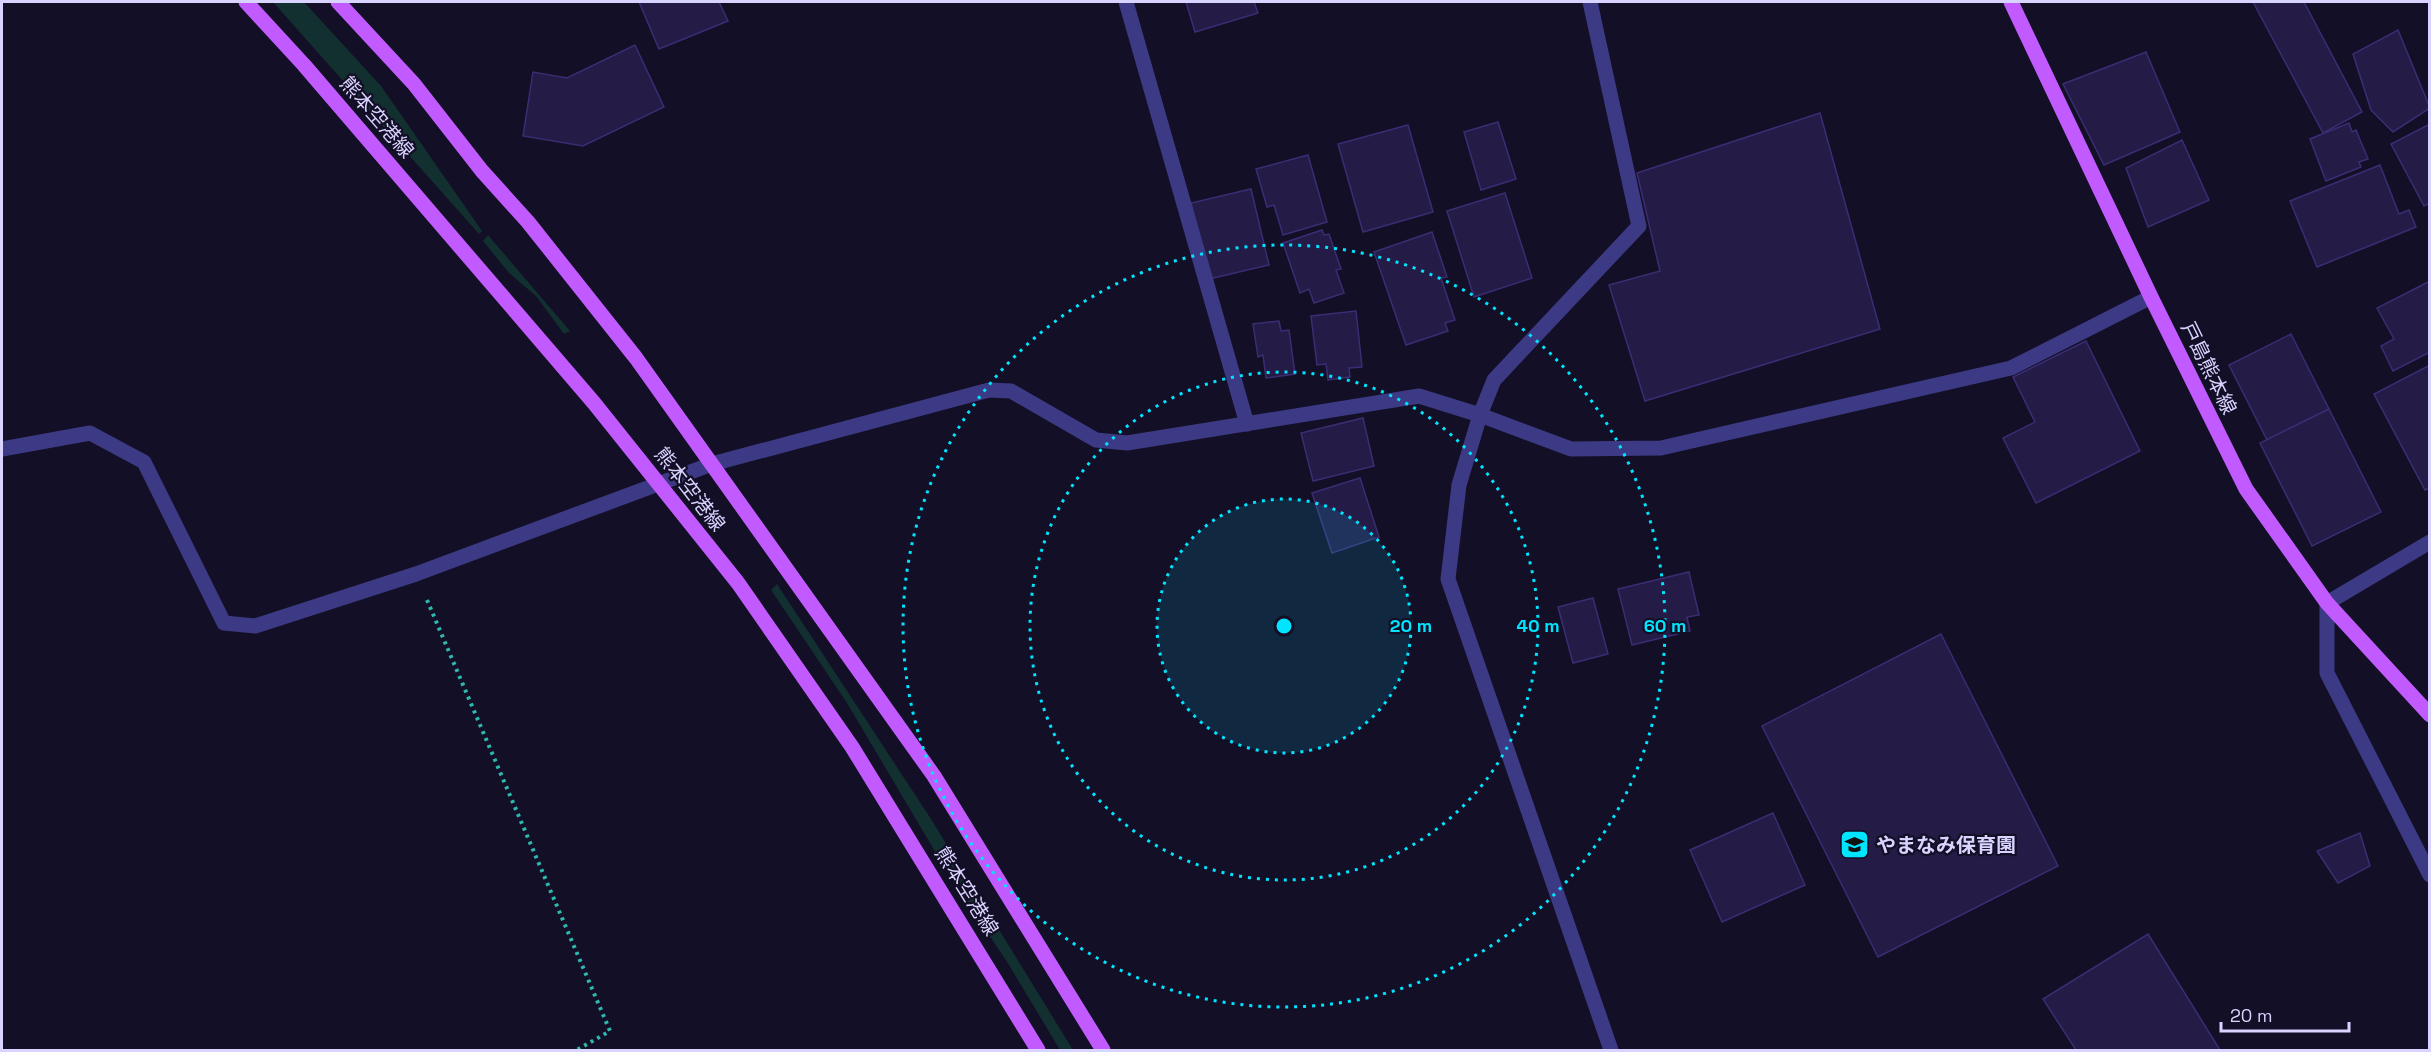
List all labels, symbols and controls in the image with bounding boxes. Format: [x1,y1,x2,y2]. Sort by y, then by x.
street label: 熊本空港線 [334,71,420,163]
street label: 戸島熊本線 [2175,317,2243,419]
street label: 熊本空港線 [649,442,731,536]
text: 20 m [1390,614,1432,637]
text: 40 m [1516,614,1560,637]
text: 60 m [1644,614,1686,637]
centre of rings [1274,616,1294,636]
school or university icon: やまなみ保育園 [1839,829,1871,861]
place label: やまなみ保育園 [1876,832,2016,858]
street label: 熊本空港線 [929,842,1005,940]
scale bar [2221,995,2348,1033]
text: 20 m [2230,1004,2273,1027]

